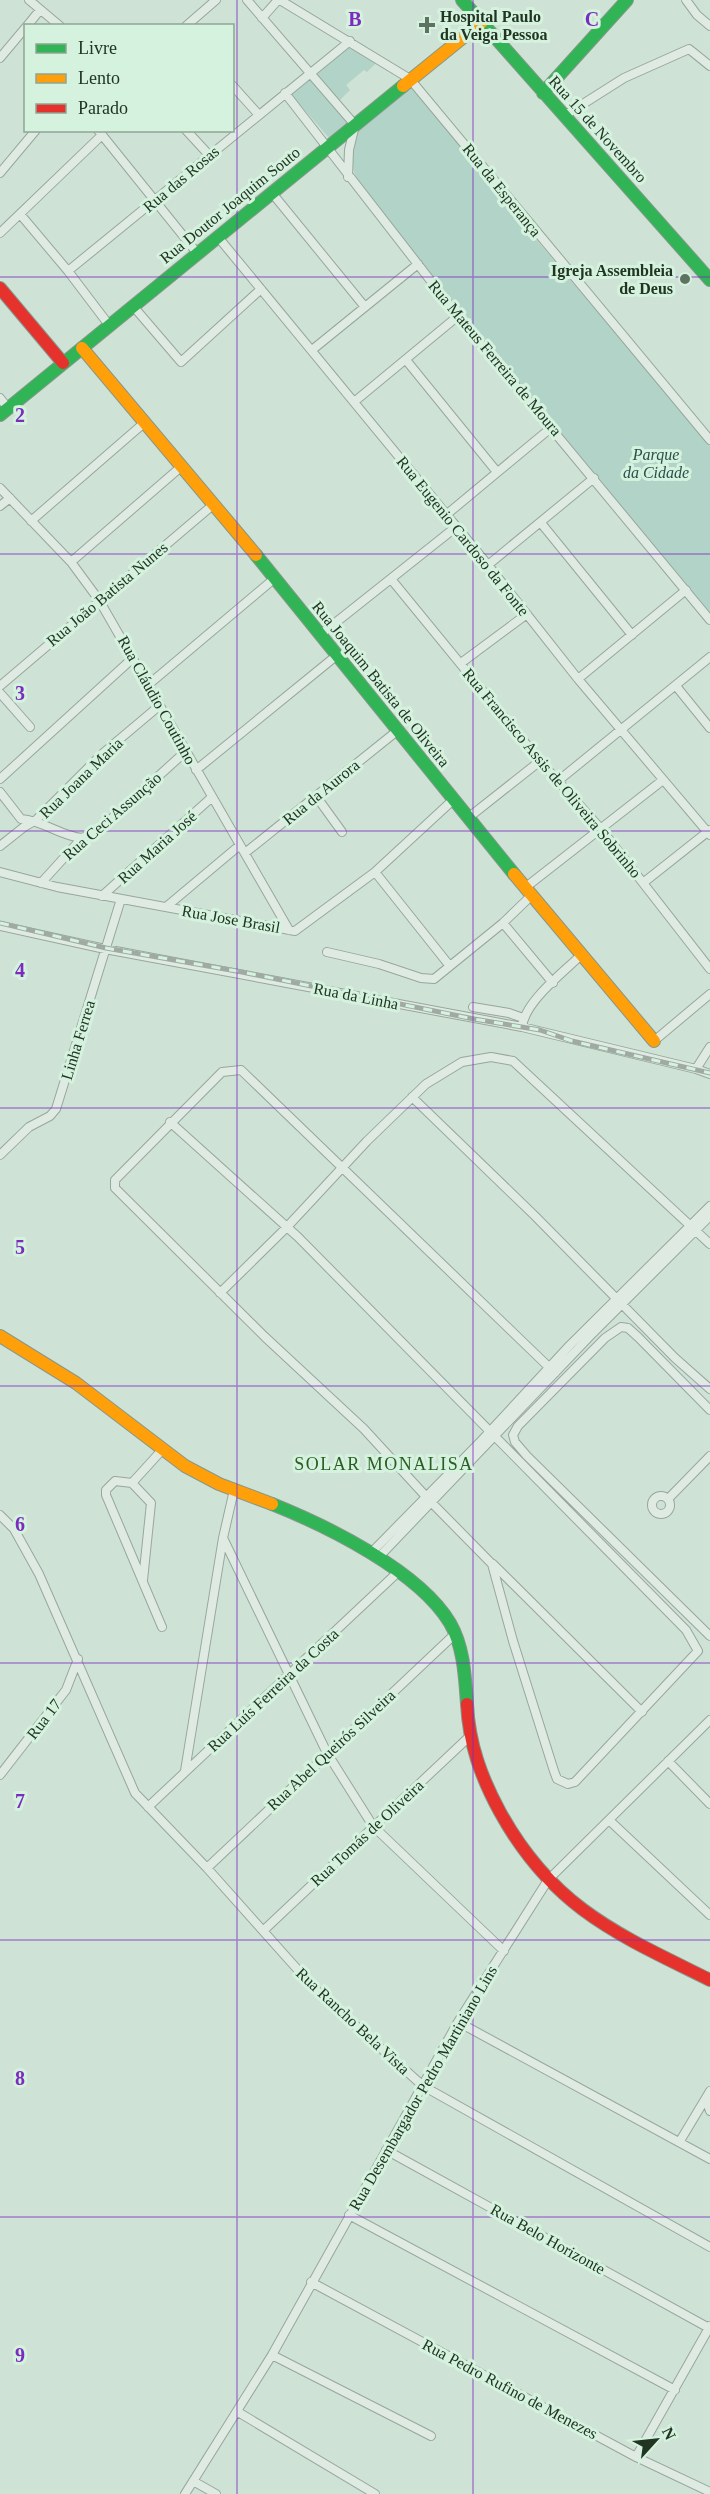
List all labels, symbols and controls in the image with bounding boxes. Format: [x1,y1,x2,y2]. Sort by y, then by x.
text: B [348,8,362,30]
place label: Hospital Paulo da Veiga Pessoa [440,8,548,44]
text: C [585,8,599,30]
marker: Hospital Paulo da Veiga Pessoa [418,16,436,34]
legend [24,24,234,132]
text: Livre [78,38,117,58]
text: Lento [78,68,120,88]
street label: Rua 15 de Novembro [546,72,650,186]
text: Parado [78,98,128,118]
street label: Rua da Esperança [459,140,545,241]
street label: Rua das Rosas [140,142,222,216]
street label: Rua Doutor Joaquim Souto [157,143,304,267]
place label: Igreja Assembleia de Deus [551,262,673,297]
marker: Igreja Assembleia de Deus [678,272,692,286]
street label: Rua Mateus Ferreira de Moura [425,277,565,439]
text: 2 [15,404,25,426]
park label: Parque da Cidade [623,446,689,481]
street label: Rua Eugenio Cardoso da Fonte [393,453,533,620]
street label: Rua João Batista Nunes [43,539,171,649]
street label: Rua Joaquim Batista de Oliveira [308,598,453,771]
street label: Rua Cláudio Coutinho [115,633,199,767]
street label: Rua Francisco Assis de Oliveira Sobrinho [459,665,645,881]
text: 3 [15,682,25,704]
street label: Rua Joana Maria [36,734,126,822]
street label: Rua da Aurora [279,756,363,828]
street label: Rua Ceci Assunção [59,769,165,864]
street label: Rua Maria José [114,807,200,887]
street label: Rua Jose Brasil [181,902,282,936]
text: 4 [15,959,25,981]
street label: Rua da Linha [312,979,400,1013]
street label: Linha Ferrea [58,998,98,1082]
text: 5 [15,1236,25,1258]
district label: SOLAR MONALISA [294,1454,474,1474]
text: 6 [15,1513,25,1535]
street label: Rua Luís Ferreira da Costa [204,1625,342,1755]
street label: Rua Abel Queirós Silveira [264,1686,398,1814]
street label: Rua 17 [23,1696,65,1742]
street label: Rua Tomás de Oliveira [307,1777,427,1889]
text: 7 [15,1790,25,1812]
street label: Rua Desembargador Pedro Martiniano Lins [346,1963,501,2214]
street label: Rua Rancho Bela Vista [293,1964,413,2078]
text: 8 [15,2067,25,2089]
street label: Rua Belo Horizonte [488,2201,608,2277]
street label: Rua Pedro Rufino de Menezes [420,2336,600,2442]
text: 9 [15,2344,25,2366]
north arrow [626,2410,686,2470]
text: N [659,2424,679,2443]

